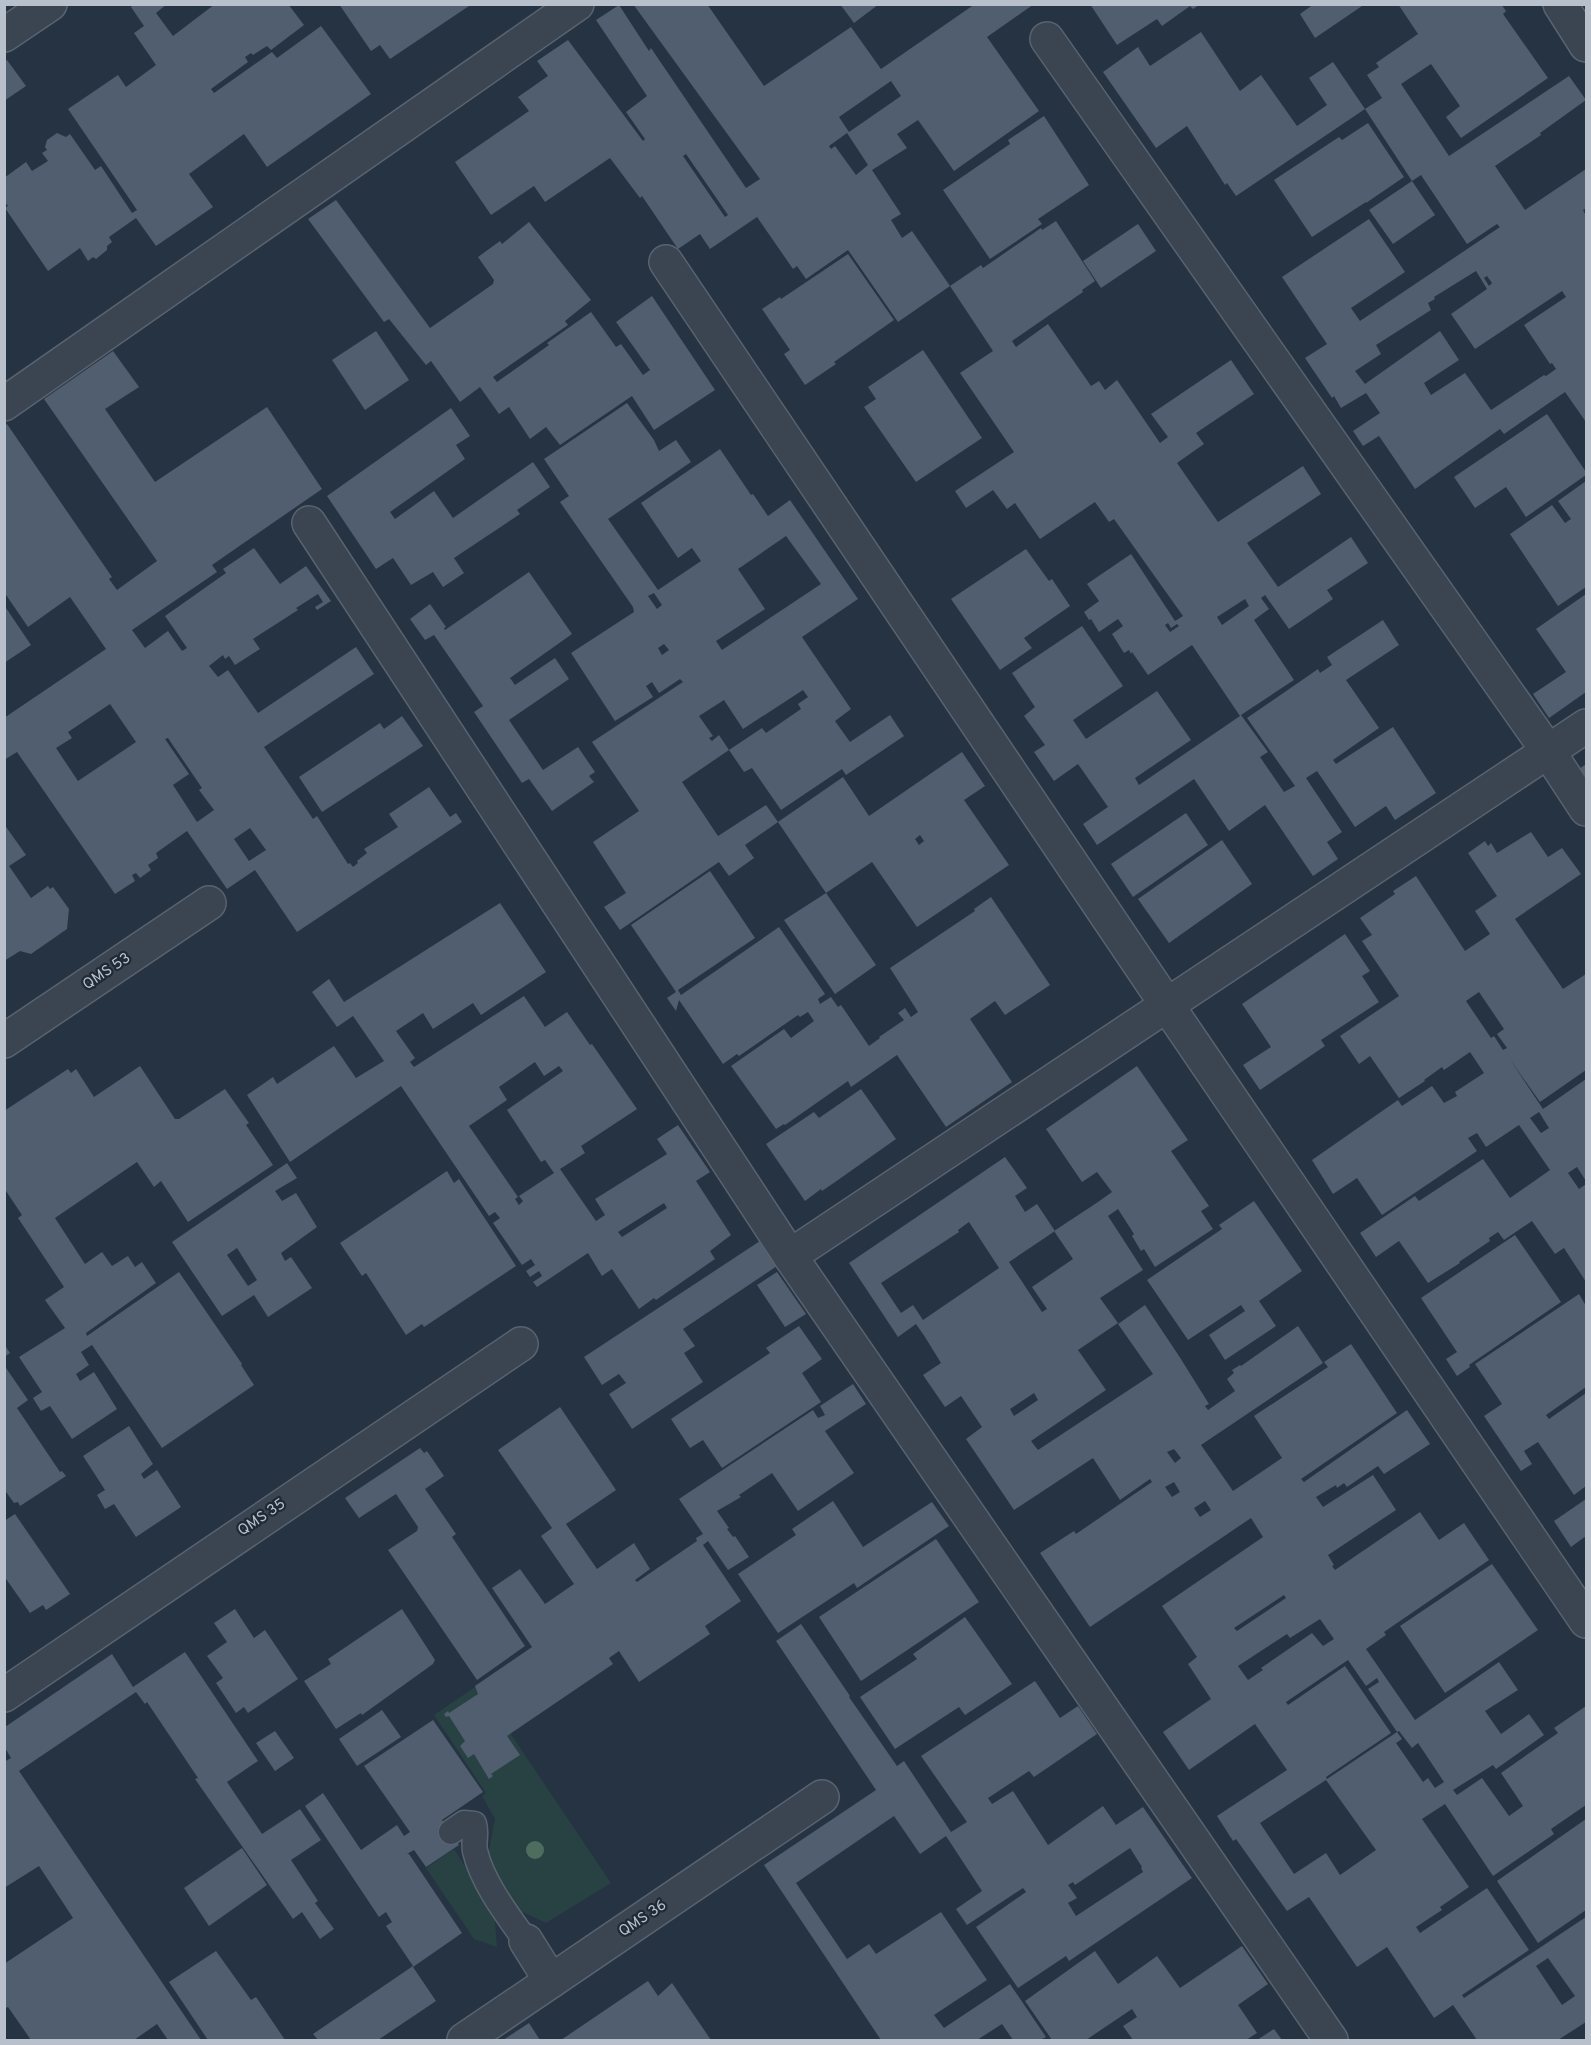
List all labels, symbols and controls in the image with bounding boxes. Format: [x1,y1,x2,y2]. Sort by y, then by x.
street label: QMS 53 [79,949,135,995]
street label: QMS 35 [234,1495,290,1541]
street label: QMS 36 [616,1896,671,1942]

